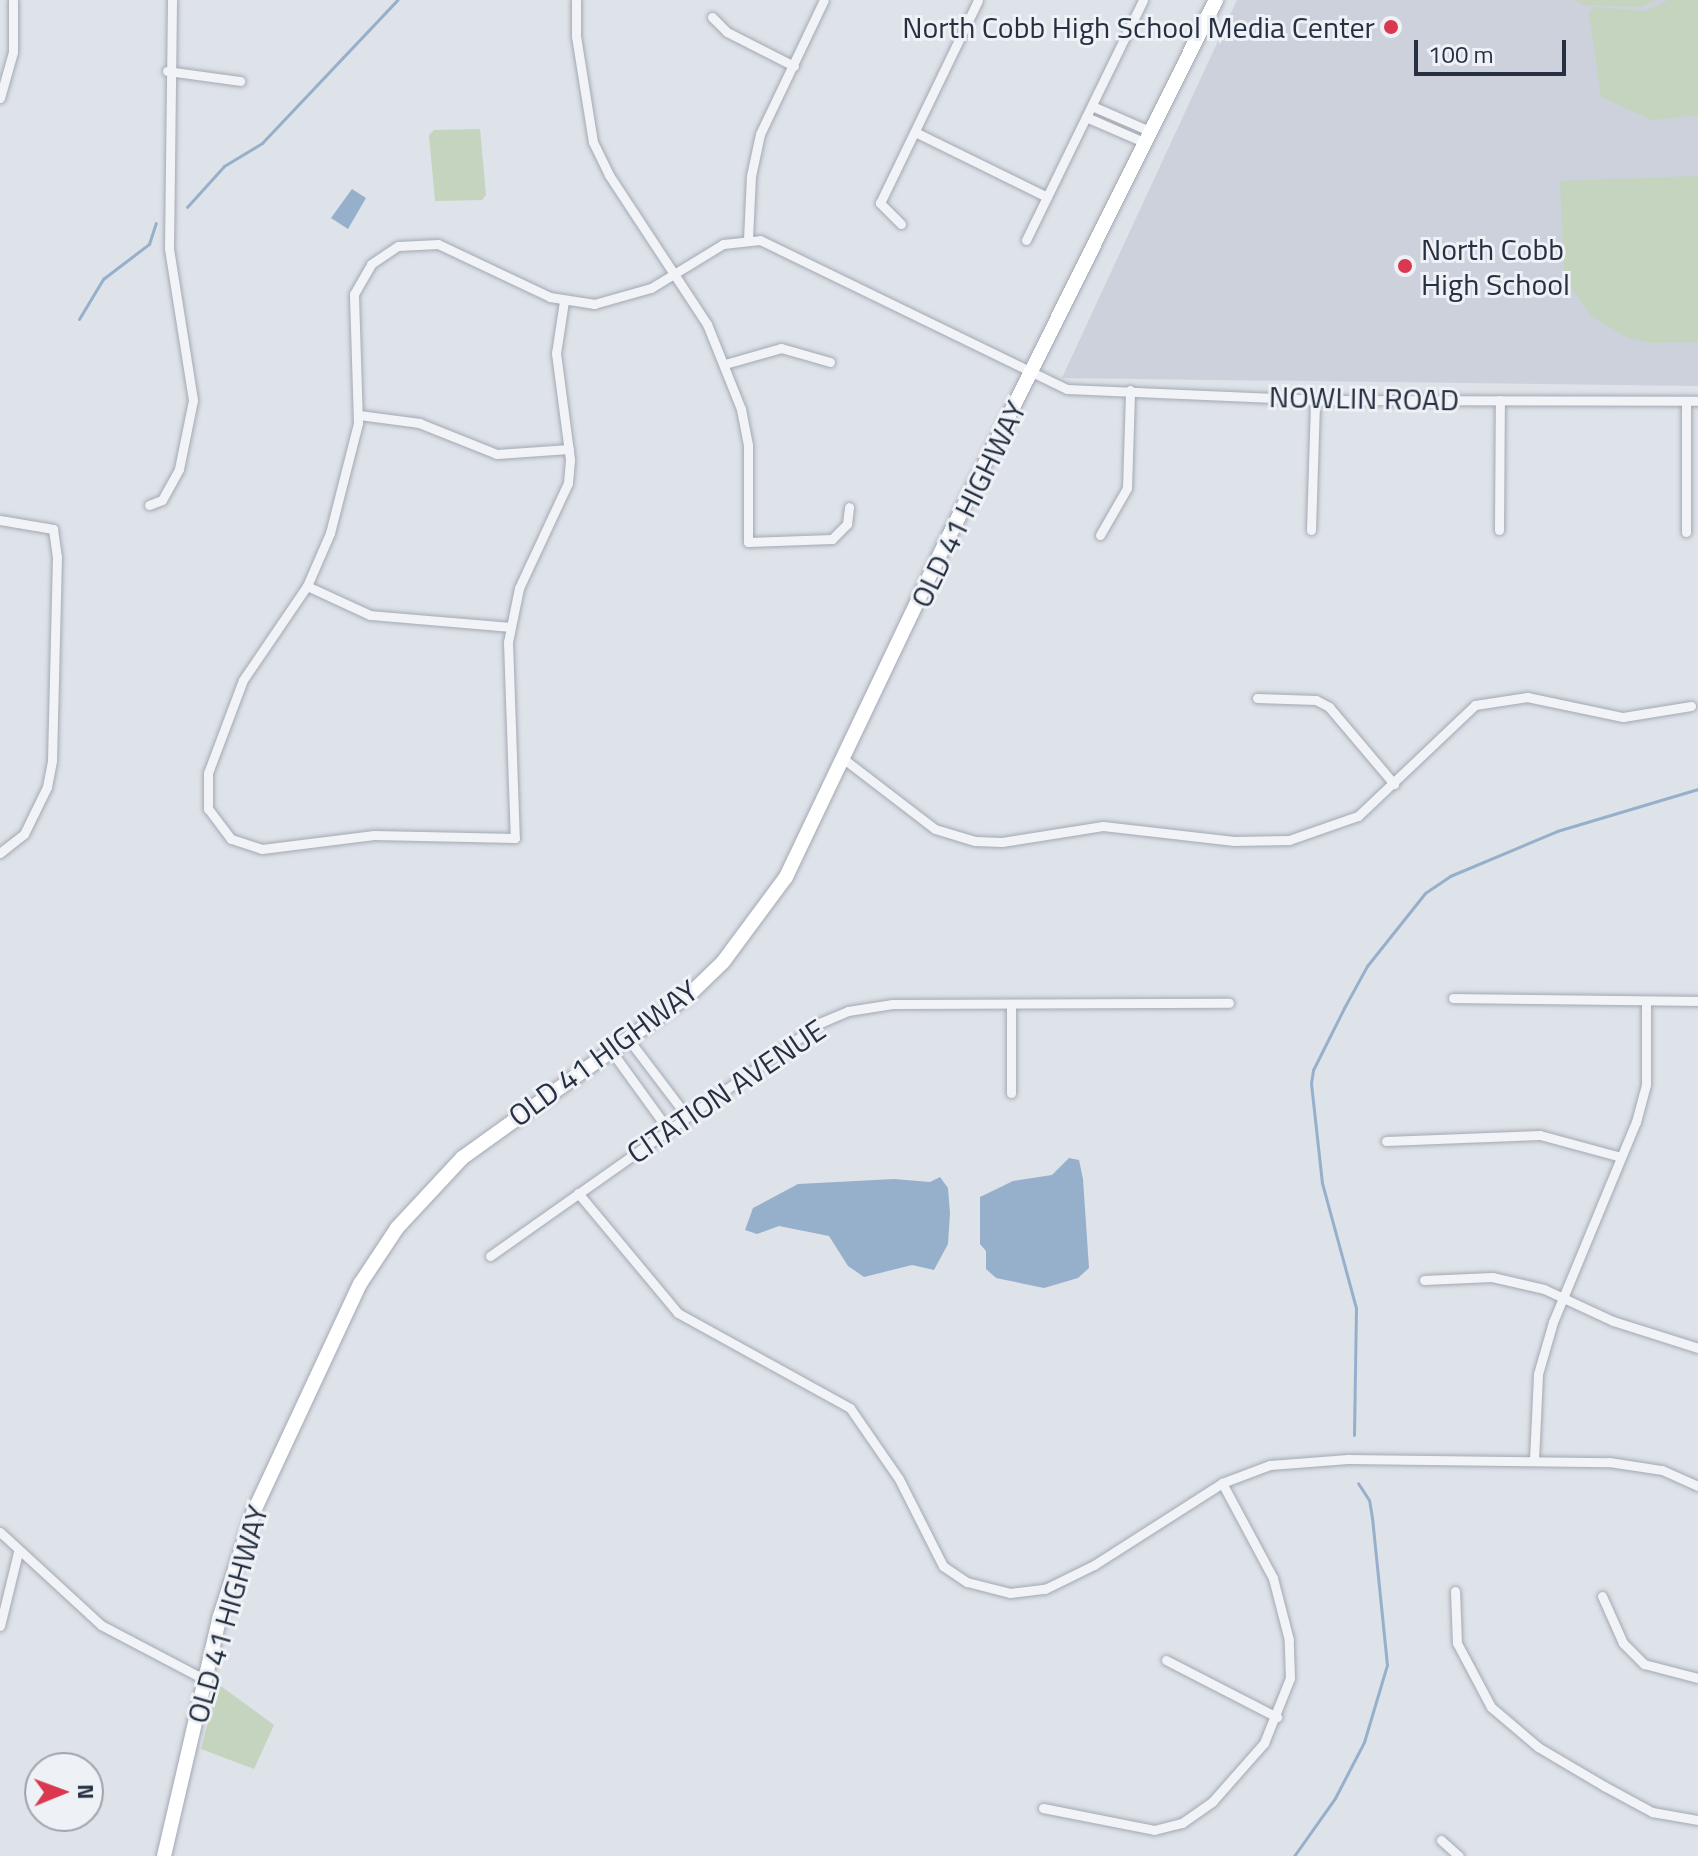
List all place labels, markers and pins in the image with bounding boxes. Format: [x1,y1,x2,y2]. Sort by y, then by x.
place label: North Cobb High School Media Center [902,9,1375,45]
marker: North Cobb High School Media Center [1382,18,1400,36]
place label: North Cobb High School [1421,231,1570,302]
marker: North Cobb High School [1396,257,1414,275]

